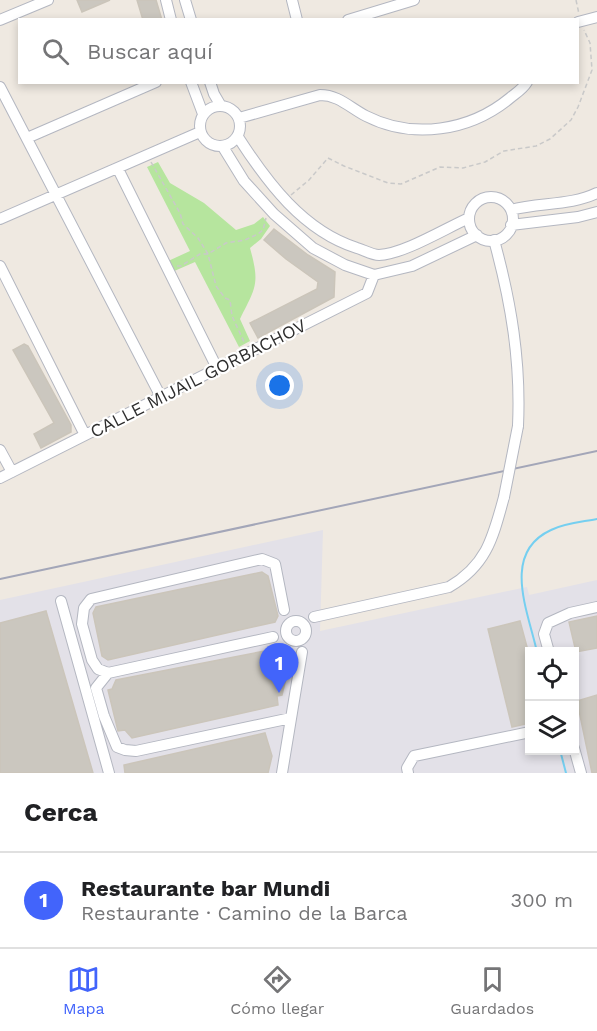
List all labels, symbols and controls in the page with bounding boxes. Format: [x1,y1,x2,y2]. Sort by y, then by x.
search box [18,18,579,84]
icon: search [39,35,72,68]
text: Buscar aquí [87,39,213,64]
street label: CALLE MIJAIL GORBACHOV [87,314,310,442]
your location [265,371,294,400]
pin: 1 [260,644,298,693]
map controls [525,647,579,755]
button: locate [525,647,579,701]
button: layers [525,701,579,755]
text: Cerca [24,797,98,827]
text: Restaurante bar Mundi [81,876,330,901]
text: 1 [39,888,48,912]
text: 300 m [511,888,573,912]
text: Restaurante · Camino de la Barca [81,901,408,925]
tab: Mapa [63,963,105,1018]
tab: Cómo llegar [230,963,324,1018]
tab: Guardados [450,963,534,1018]

